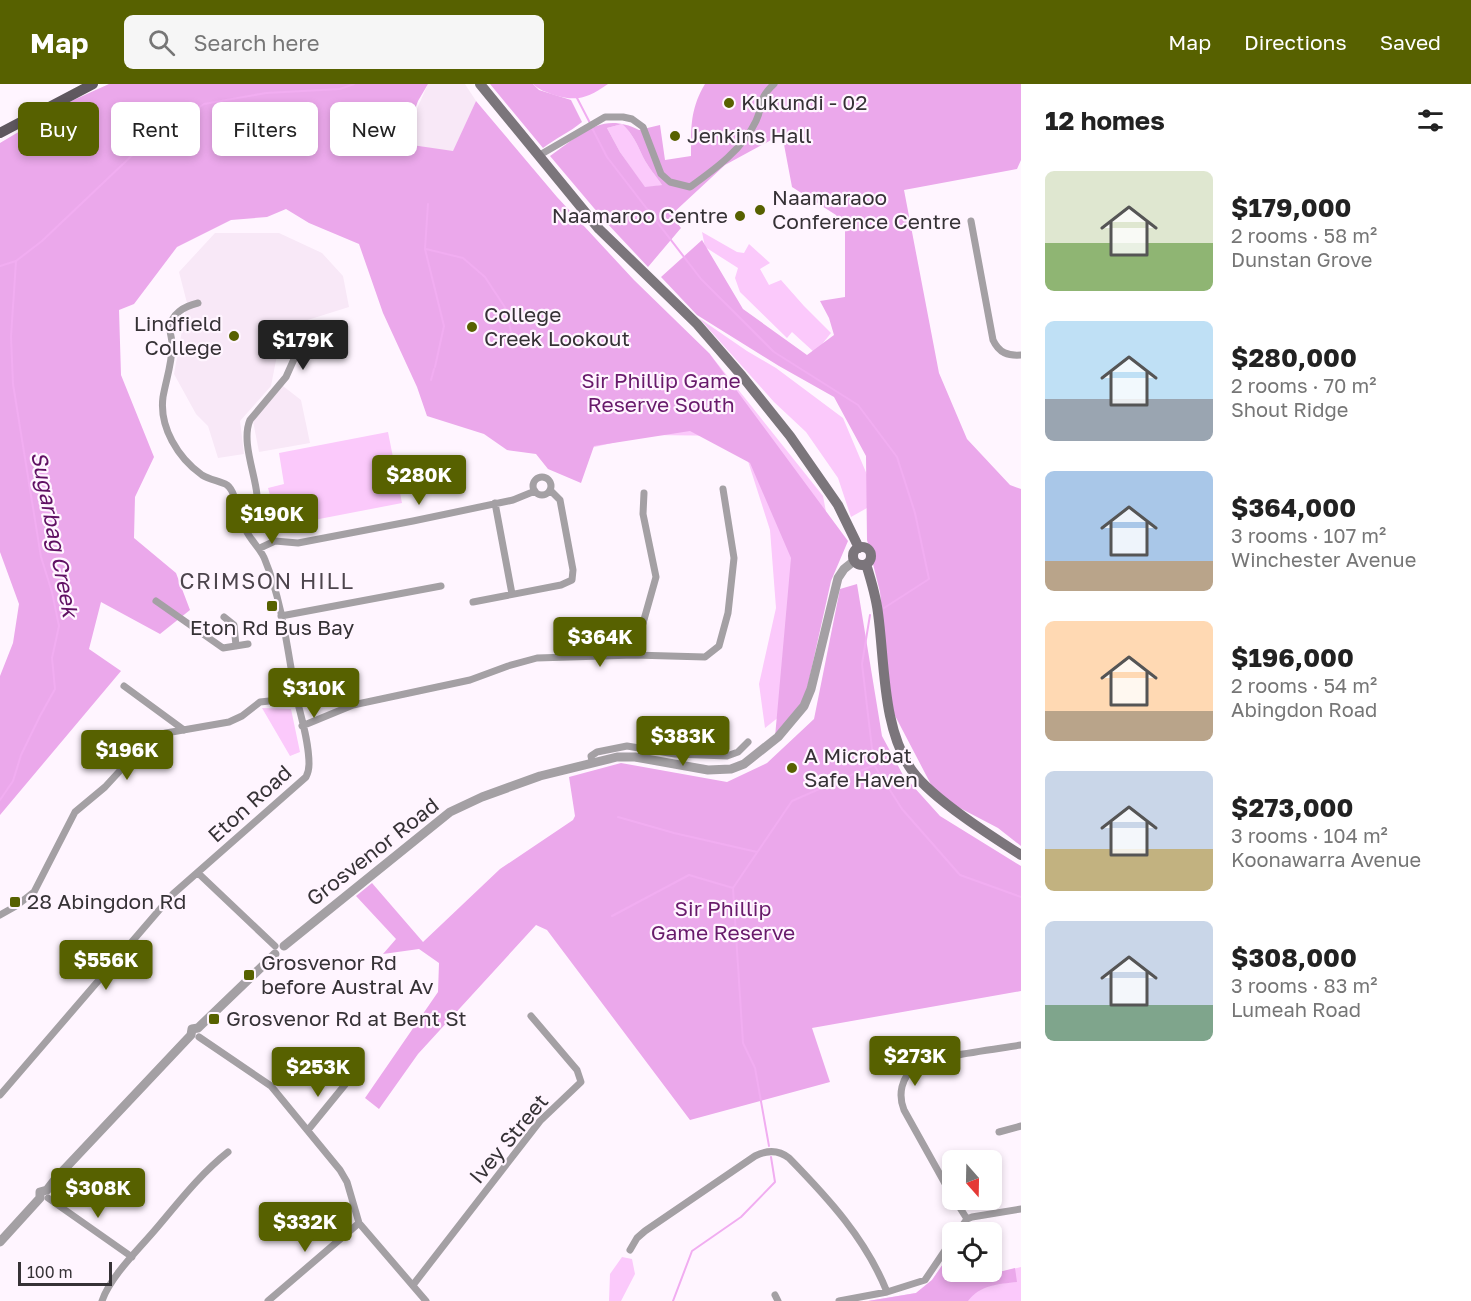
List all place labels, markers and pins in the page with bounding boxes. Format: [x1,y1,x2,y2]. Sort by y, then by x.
place label: Kukundi - 02 [741,89,867,115]
marker: Kukundi - 02 [722,96,736,110]
place label: Jenkins Hall [687,122,812,148]
marker: Jenkins Hall [668,129,682,143]
place label: Naamaraoo Conference Centre [772,184,961,234]
place label: Naamaroo Centre [552,202,728,228]
marker: Naamaraoo Conference Centre [753,203,767,217]
marker: Naamaroo Centre [733,209,747,223]
place label: College Creek Lookout [484,301,630,351]
place label: Lindfield College [134,310,222,360]
pin: $179K [261,320,345,371]
marker: College Creek Lookout [465,320,479,334]
marker: Lindfield College [227,329,241,343]
pin: $280K [377,455,461,506]
pin: $190K [230,494,314,545]
marker: Eton Rd Bus Bay [265,599,279,613]
place label: Eton Rd Bus Bay [190,614,355,640]
pin: $364K [558,617,642,668]
pin: $310K [272,668,356,719]
pin: $383K [641,716,725,767]
pin: $196K [85,730,169,781]
place label: A Microbat Safe Haven [804,742,918,792]
marker: A Microbat Safe Haven [785,761,799,775]
place label: 28 Abingdon Rd [27,888,186,914]
marker: 28 Abingdon Rd [8,895,22,909]
pin: $556K [64,940,148,991]
place label: Grosvenor Rd before Austral Av [261,949,434,999]
marker: Grosvenor Rd before Austral Av [242,968,256,982]
place label: Grosvenor Rd at Bent St [226,1005,467,1031]
marker: Grosvenor Rd at Bent St [207,1012,221,1026]
pin: $273K [873,1036,957,1087]
pin: $253K [276,1047,360,1098]
pin: $308K [56,1168,140,1219]
pin: $332K [263,1202,347,1253]

